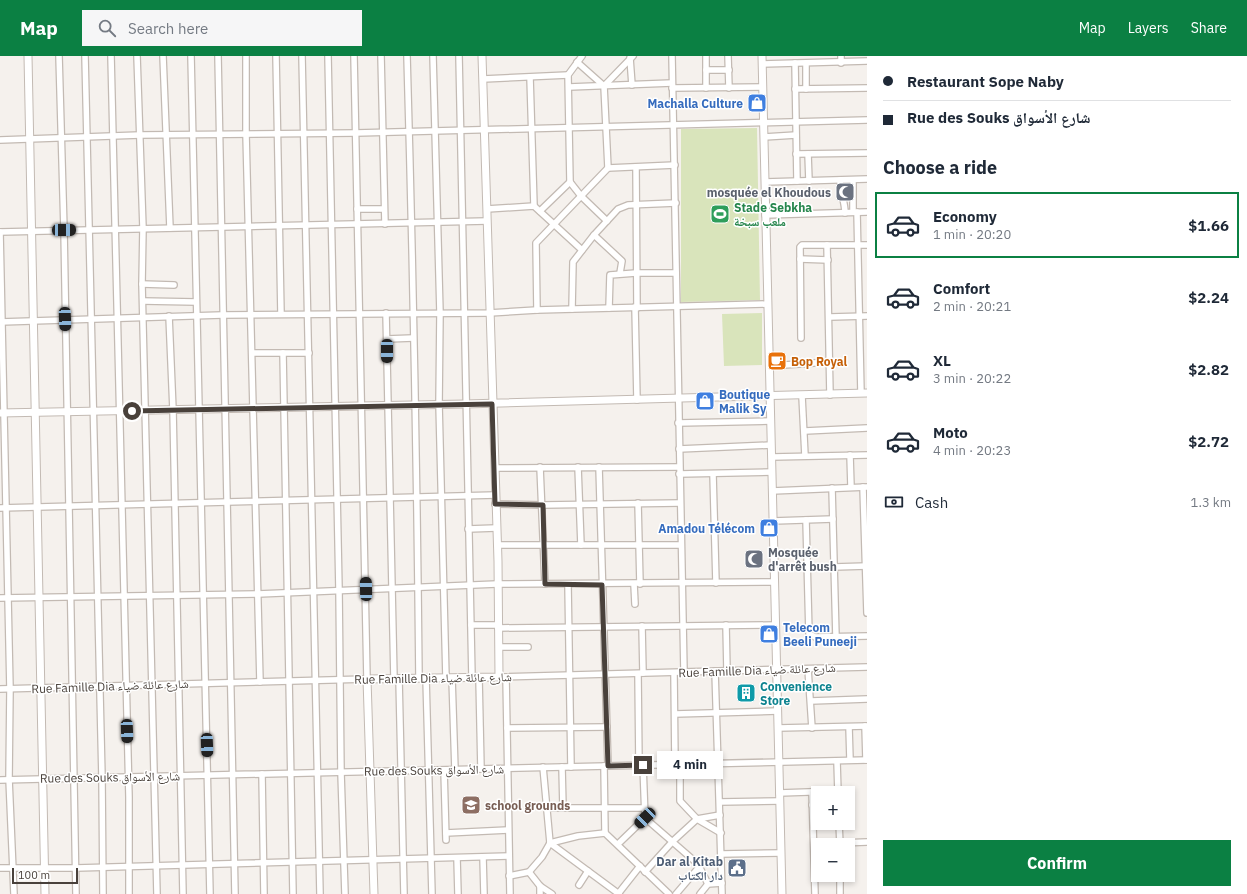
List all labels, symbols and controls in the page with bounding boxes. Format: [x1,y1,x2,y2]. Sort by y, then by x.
search box [82,10,362,46]
text: Map [20,16,58,40]
icon: search [96,17,118,39]
text: Search here [128,19,208,38]
text: Map [1079,19,1106,37]
text: Layers [1128,19,1169,37]
text: Share [1191,19,1227,37]
text: Restaurant Sope Naby [907,72,1064,91]
shop icon: Machalla Culture [746,92,768,114]
place label: Machalla Culture [648,96,743,111]
text: Rue des Souks شارع الأسواق [907,108,1090,127]
text: Choose a ride [883,156,997,179]
mosque icon: mosquée el Khoudous [834,181,856,203]
place label: mosquée el Khoudous [707,185,831,200]
place label: Stade Sebkha ملعب سبخة [734,200,812,229]
sports icon: Stade Sebkha ملعب سبخة [709,203,731,225]
icon: car [885,207,921,243]
text: Economy [933,207,997,226]
text: $1.66 [1188,216,1229,235]
car [52,224,76,236]
text: 1 min · 20:20 [933,226,1011,243]
icon: car [885,279,921,315]
text: Comfort [933,279,990,298]
text: $2.24 [1188,288,1229,307]
text: 2 min · 20:21 [933,298,1011,315]
car [59,307,71,331]
car [381,339,393,363]
cafe icon: Bop Royal [766,350,788,372]
icon: car [885,351,921,387]
text: XL [933,351,951,370]
place label: Bop Royal [791,354,848,369]
text: $2.82 [1188,360,1229,379]
text: 3 min · 20:22 [933,370,1011,387]
place label: Boutique Malik Sy [719,387,770,416]
shop icon: Boutique Malik Sy [694,390,716,412]
route start [123,402,141,420]
icon: car [885,423,921,459]
text: Moto [933,423,968,442]
text: $2.72 [1188,432,1229,451]
text: 4 min · 20:23 [933,442,1011,459]
icon: cash [883,491,905,513]
text: Cash [915,493,948,512]
text: 1.3 km [1191,494,1231,511]
shop icon: Amadou Télécom [758,517,780,539]
place label: Amadou Télécom [658,521,755,536]
place label: Mosquée d'arrêt bush [768,545,837,574]
mosque icon: Mosquée d'arrêt bush [743,548,765,570]
car [360,577,372,601]
place label: Telecom Beeli Puneeji [783,620,857,649]
shop icon: Telecom Beeli Puneeji [758,623,780,645]
street label: Rue Famille Dia شارع عائلة ضياء [678,660,836,681]
street label: Rue Famille Dia شارع عائلة ضياء [354,669,512,688]
street label: Rue Famille Dia شارع عائلة ضياء [31,676,189,697]
place label: Convenience Store [760,679,832,708]
building icon: Convenience Store [735,682,757,704]
car [121,719,133,743]
car [201,733,213,757]
callout: 4 min [657,751,723,779]
route end [634,756,652,774]
text: 4 min [673,756,707,773]
street label: Rue des Souks شارع الأسواق [364,761,504,780]
street label: Rue des Souks شارع الأسواق [40,768,180,787]
map controls [811,786,855,882]
button: + [811,786,855,830]
school or university icon: school grounds [460,794,482,816]
place label: school grounds [485,798,570,813]
car [632,805,658,831]
button: − [811,838,855,882]
button: Confirm [883,840,1231,886]
place label: Dar al Kitab دار الكتاب [656,854,723,883]
public building icon: Dar al Kitab دار الكتاب [726,857,748,879]
scale bar [12,866,78,885]
text: 100 m [18,868,50,882]

